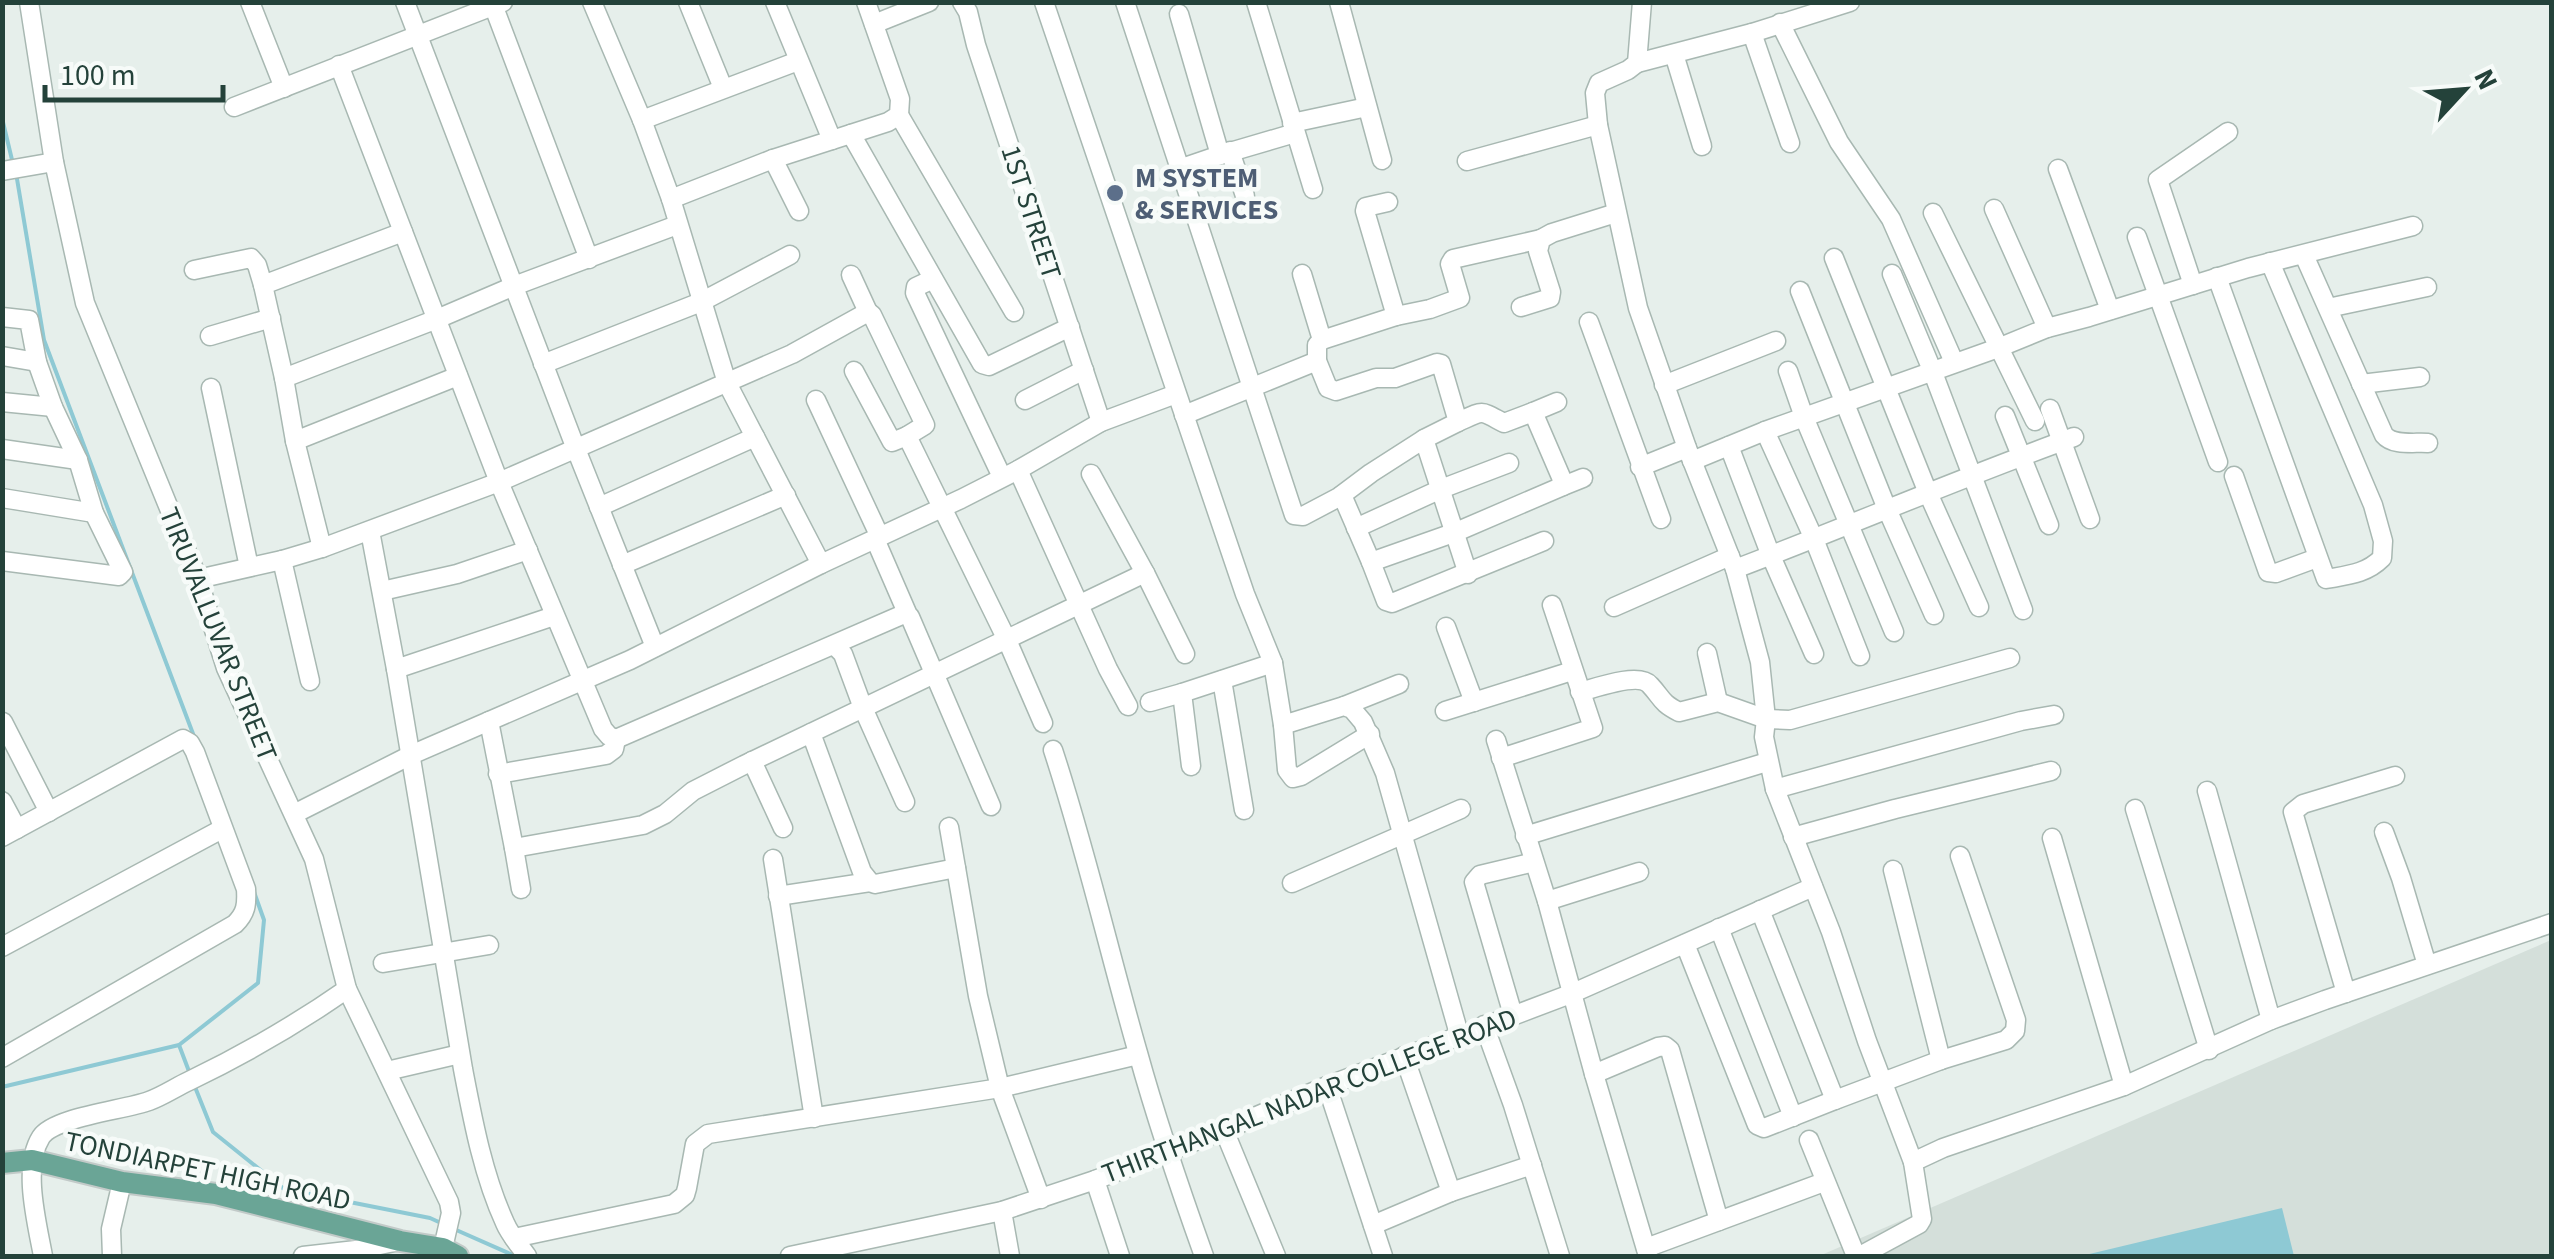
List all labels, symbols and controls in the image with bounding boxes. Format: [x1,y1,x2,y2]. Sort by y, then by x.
scale bar [45,40,222,102]
north arrow [2414,40,2514,140]
text: 100 m [60,54,136,97]
text: N [2464,62,2508,97]
street label: 1ST STREET [991,140,1072,284]
place label: M SYSTEM & SERVICES [1135,158,1278,230]
marker: M SYSTEM & SERVICES [1104,182,1126,204]
street label: TIRUVALLUVAR STREET [149,501,287,767]
street label: THIRTHANGAL NADAR COLLEGE ROAD [1096,998,1523,1194]
street label: TONDIARPET HIGH ROAD [61,1121,354,1221]

